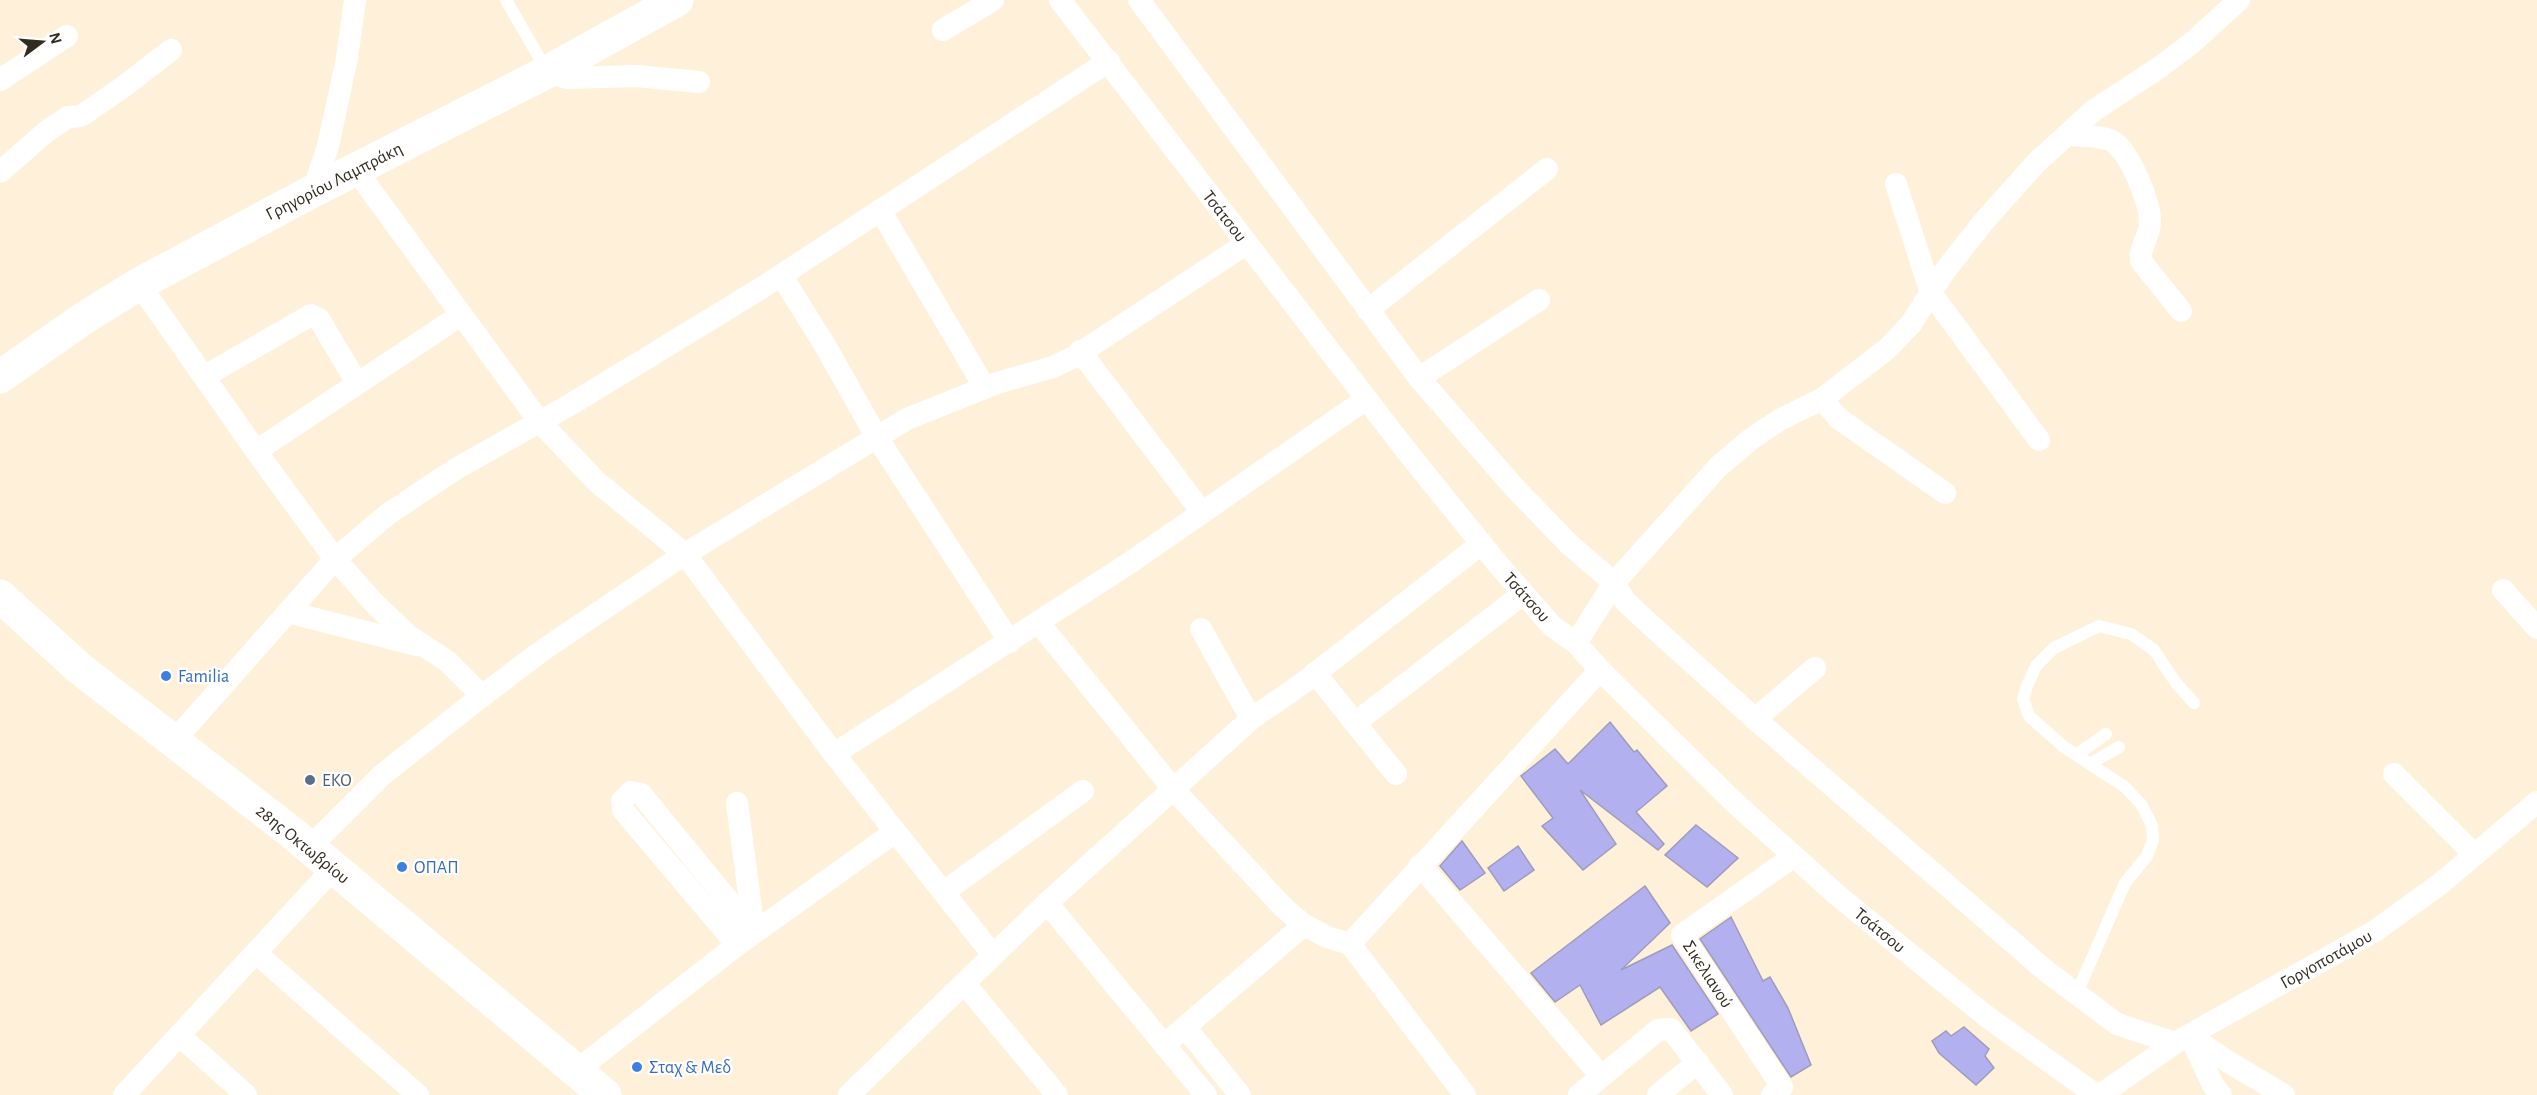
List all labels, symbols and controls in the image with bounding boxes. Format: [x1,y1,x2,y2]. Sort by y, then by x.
north arrow [12,12,72,72]
text: N [46,31,65,46]
street label: Γρηγορίου Λαμπράκη [263,139,406,224]
street label: Τσάτσου [1199,188,1250,246]
street label: Τσάτσου [1500,569,1553,626]
place label: Familia [178,668,229,686]
marker: Familia [159,669,173,683]
place label: EKO [322,772,352,790]
marker: EKO [303,773,317,787]
street label: 28ης Οκτωβρίου [252,801,353,888]
place label: ΟΠΑΠ [414,859,459,877]
marker: ΟΠΑΠ [395,860,409,874]
street label: Τσάτσου [1850,905,1908,957]
street label: Γοργοποτάμου [2278,927,2375,992]
street label: Σικελιανού [1679,938,1735,1011]
place label: Σταχ & Μεδ [649,1059,731,1077]
marker: Σταχ & Μεδ [630,1060,644,1074]

